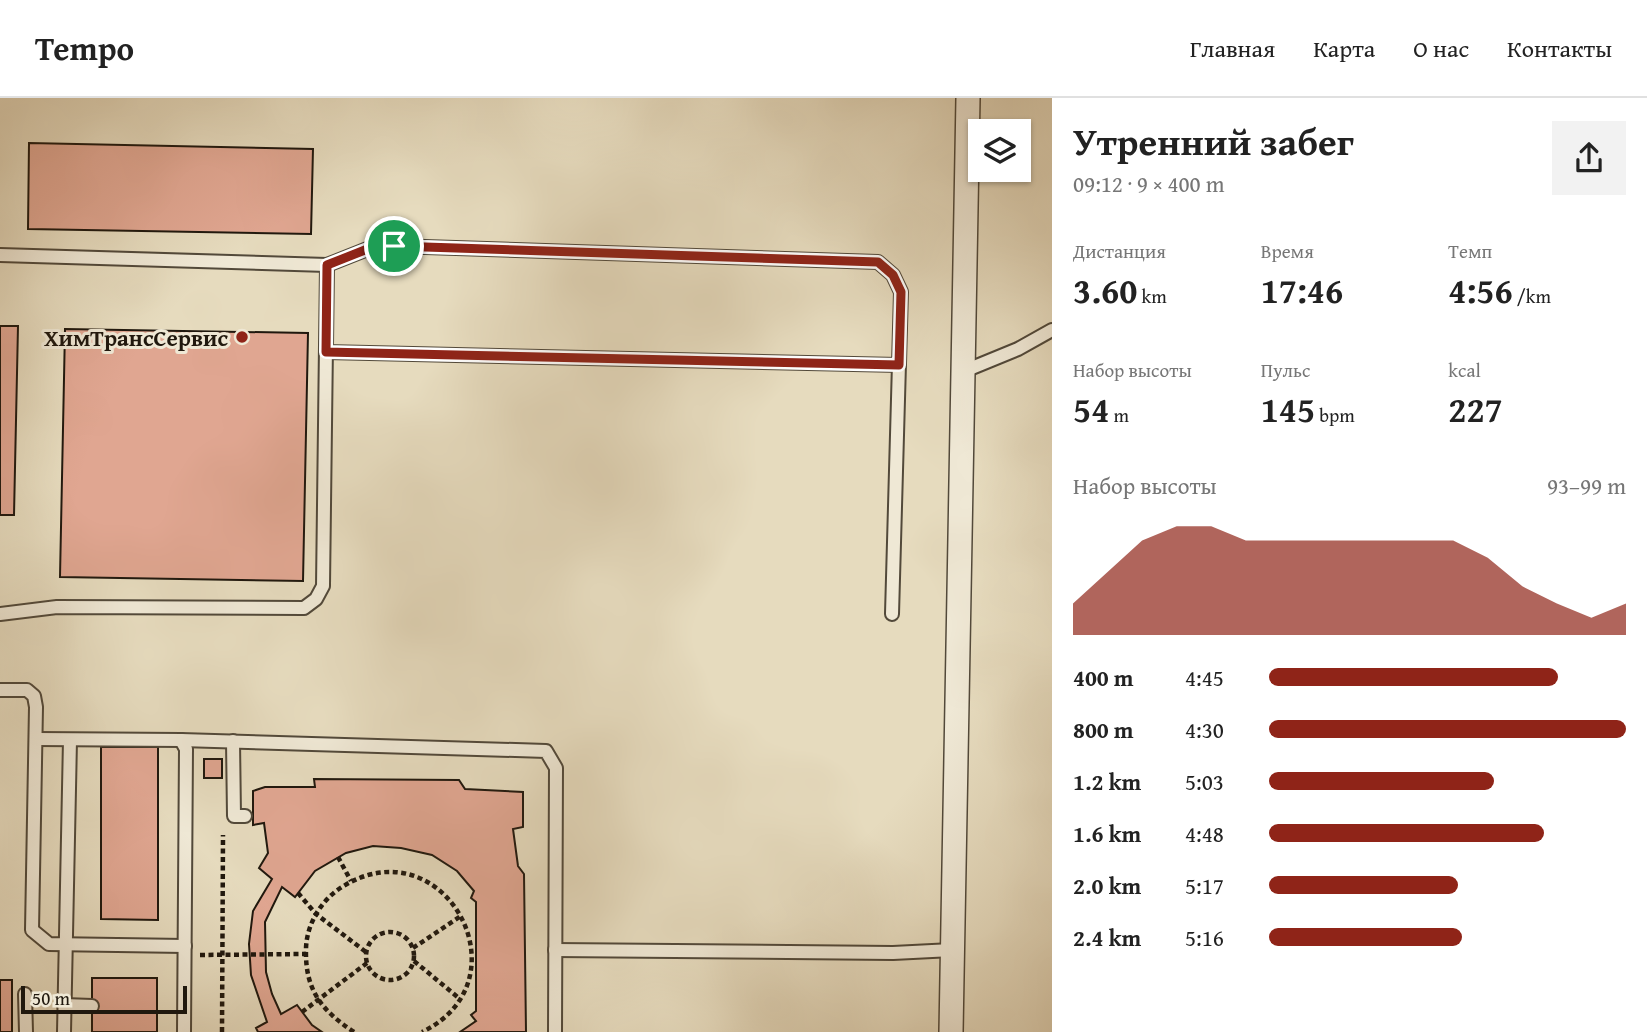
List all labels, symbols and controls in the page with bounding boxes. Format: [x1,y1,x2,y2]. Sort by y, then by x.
text: Tempo [35,24,134,72]
text: Главная [1190,31,1275,66]
text: Карта [1313,31,1375,66]
text: О нас [1413,31,1469,66]
text: Контакты [1507,31,1612,66]
text: Утренний забег [1073,113,1354,169]
map controls [968,119,1031,182]
button: layers [968,119,1031,182]
button: share [1552,121,1626,195]
text: 09:12 · 9 × 400 m [1073,167,1225,200]
pin [364,216,424,276]
icon: arrive [375,227,413,265]
text: Дистанция [1073,237,1166,265]
text: Время [1261,237,1314,265]
text: Темп [1448,237,1492,265]
text: 3.60 [1073,265,1137,316]
text: 17:46 [1261,265,1343,316]
text: 4:56 [1448,265,1513,316]
text: km [1137,282,1167,310]
text: /km [1513,282,1551,310]
place label: ХимТрансСервис [44,321,228,354]
marker: ХимТрансСервис [234,329,250,345]
text: Набор высоты [1073,356,1192,384]
text: Пульс [1261,356,1310,384]
text: kcal [1448,356,1481,384]
text: 54 [1073,384,1109,435]
text: 145 [1261,384,1315,435]
text: 227 [1448,384,1503,435]
text: m [1109,401,1129,429]
text: bpm [1315,401,1355,429]
text: Набор высоты [1073,469,1217,502]
text: 93–99 m [1547,469,1626,502]
text: 400 m [1073,661,1134,694]
text: 4:45 [1185,661,1224,694]
text: 800 m [1073,713,1134,746]
text: 4:30 [1185,713,1224,746]
text: 1.2 km [1073,765,1141,798]
text: 5:03 [1185,765,1224,798]
text: 1.6 km [1073,817,1141,850]
text: 4:48 [1185,817,1224,850]
text: 2.0 km [1073,869,1141,902]
text: 5:17 [1185,869,1224,902]
text: 2.4 km [1073,921,1141,954]
text: 5:16 [1185,921,1224,954]
scale bar [21,983,187,1015]
text: 50 m [32,984,70,1012]

